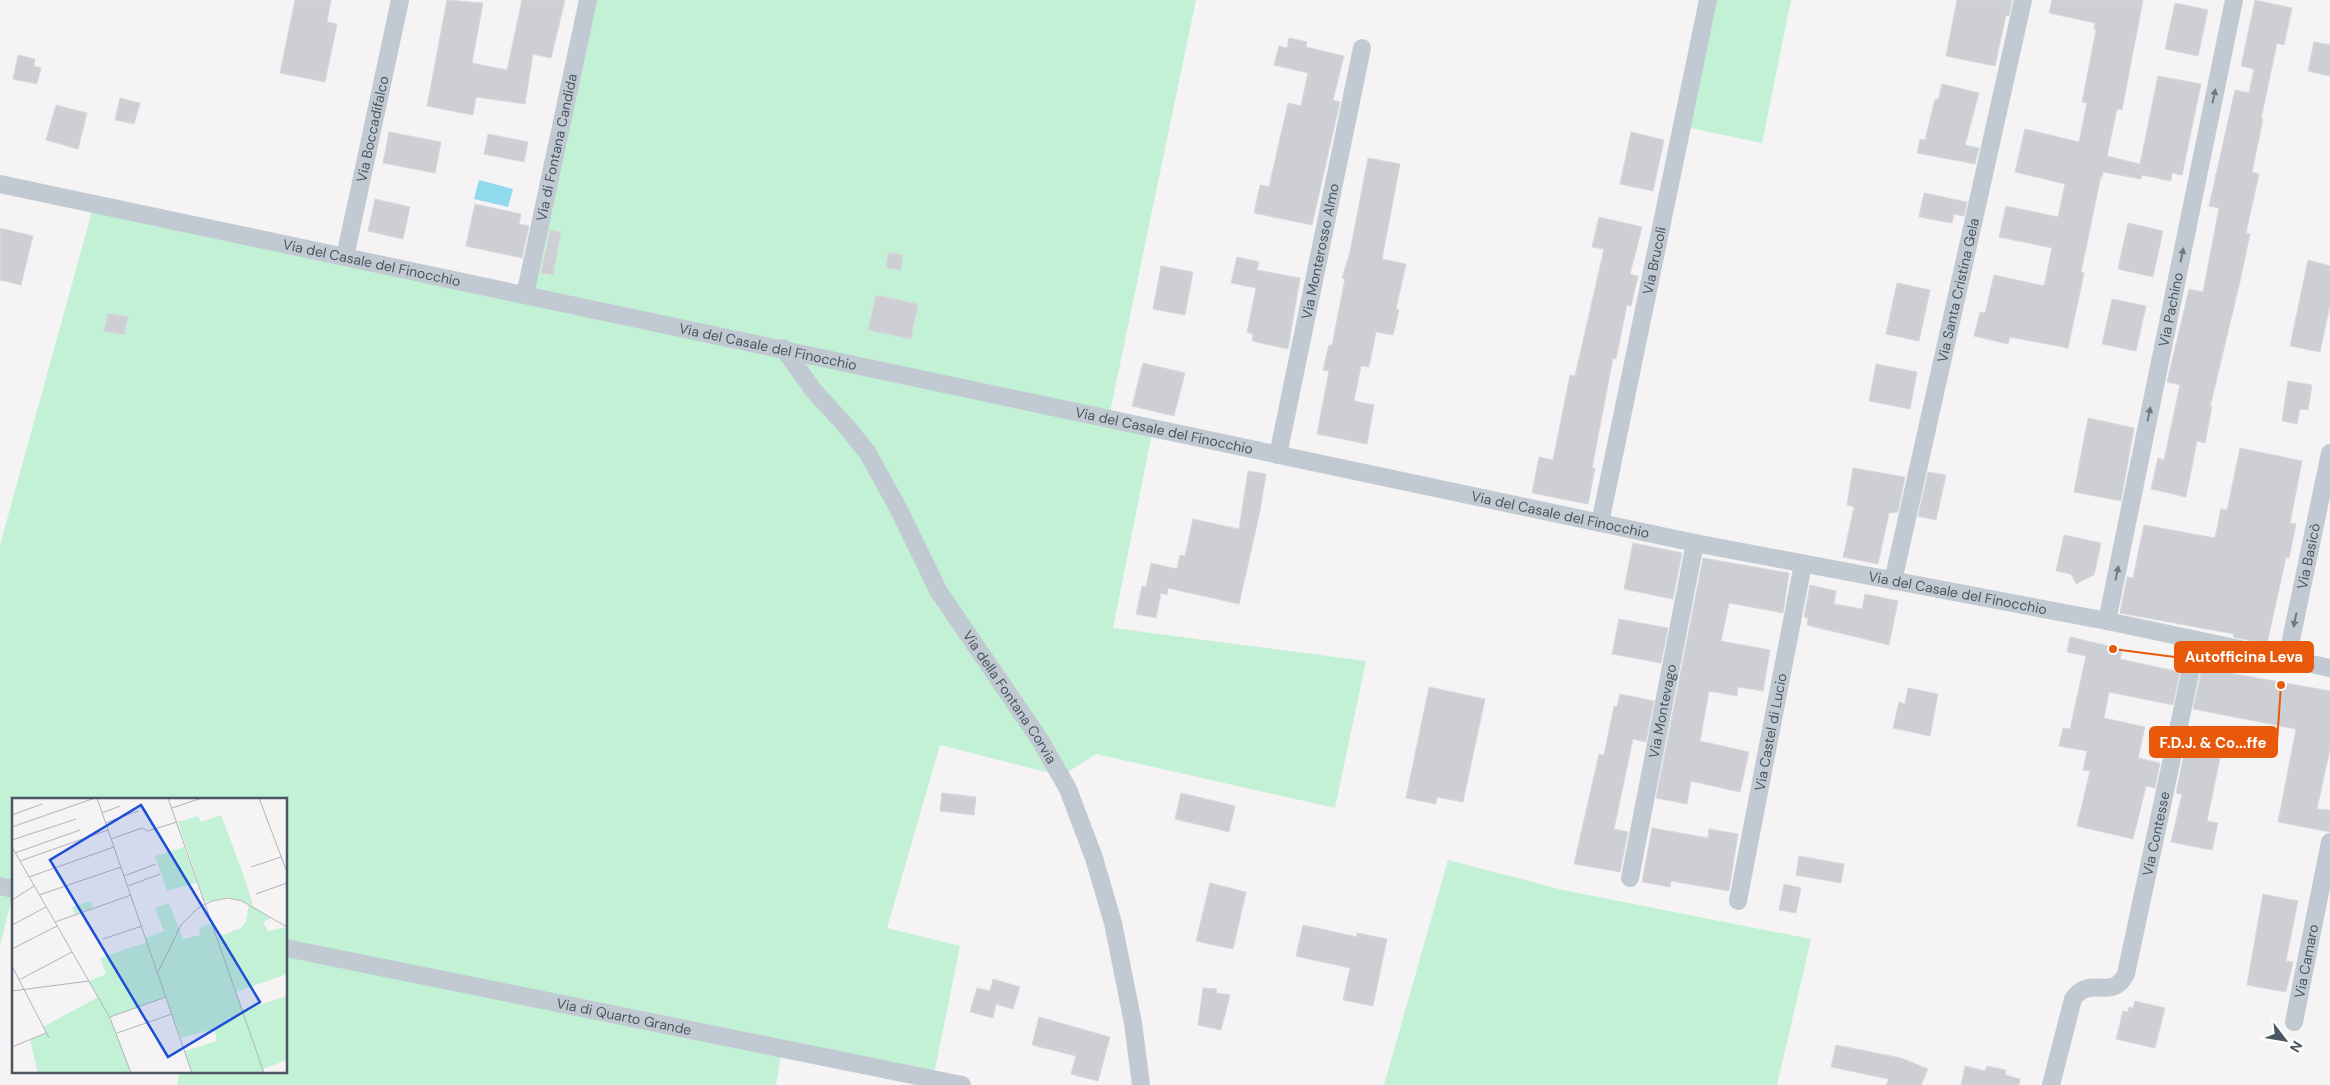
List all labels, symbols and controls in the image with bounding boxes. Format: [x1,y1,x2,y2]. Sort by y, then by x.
street label: Via di Fontana Candida [532,72,581,223]
street label: Via Boccadifalco [352,74,393,184]
one-way arrow [2210,88,2218,103]
street label: Via Monterosso Almo [1297,182,1343,321]
street label: Via Santa Cristina Gela [1933,216,1983,364]
street label: Via Brucoli [1638,225,1670,296]
street label: Via del Casale del Finocchio [281,235,462,290]
one-way arrow [2178,246,2186,262]
street label: Via Pachino [2154,271,2187,348]
street label: Via del Casale del Finocchio [677,319,859,374]
street label: Via del Casale del Finocchio [1074,403,1255,458]
one-way arrow [2145,406,2153,422]
street label: Via del Casale del Finocchio [1470,487,1651,542]
street label: Via Basicò [2293,522,2324,591]
one-way arrow [2113,565,2121,581]
street label: Via del Casale del Finocchio [1867,567,2049,618]
one-way arrow [2291,613,2299,628]
street label: Via della Fontana Corvia [959,627,1061,767]
callout: Autofficina Leva [2175,642,2313,672]
text: Autofficina Leva [2185,647,2303,667]
street label: Via Montevago [1644,662,1680,760]
street label: Via Castel di Lucio [1750,672,1791,793]
callout: F.D.J. & Co...ffe [2150,727,2277,757]
text: F.D.J. & Co...ffe [2160,733,2266,753]
street label: Via Contesse [2138,790,2174,877]
inset map [12,798,288,1072]
street label: Via Camaro [2290,923,2322,1000]
street label: Via di Quarto Grande [555,994,693,1039]
north arrow [2260,1015,2310,1065]
text: N [2286,1038,2306,1056]

